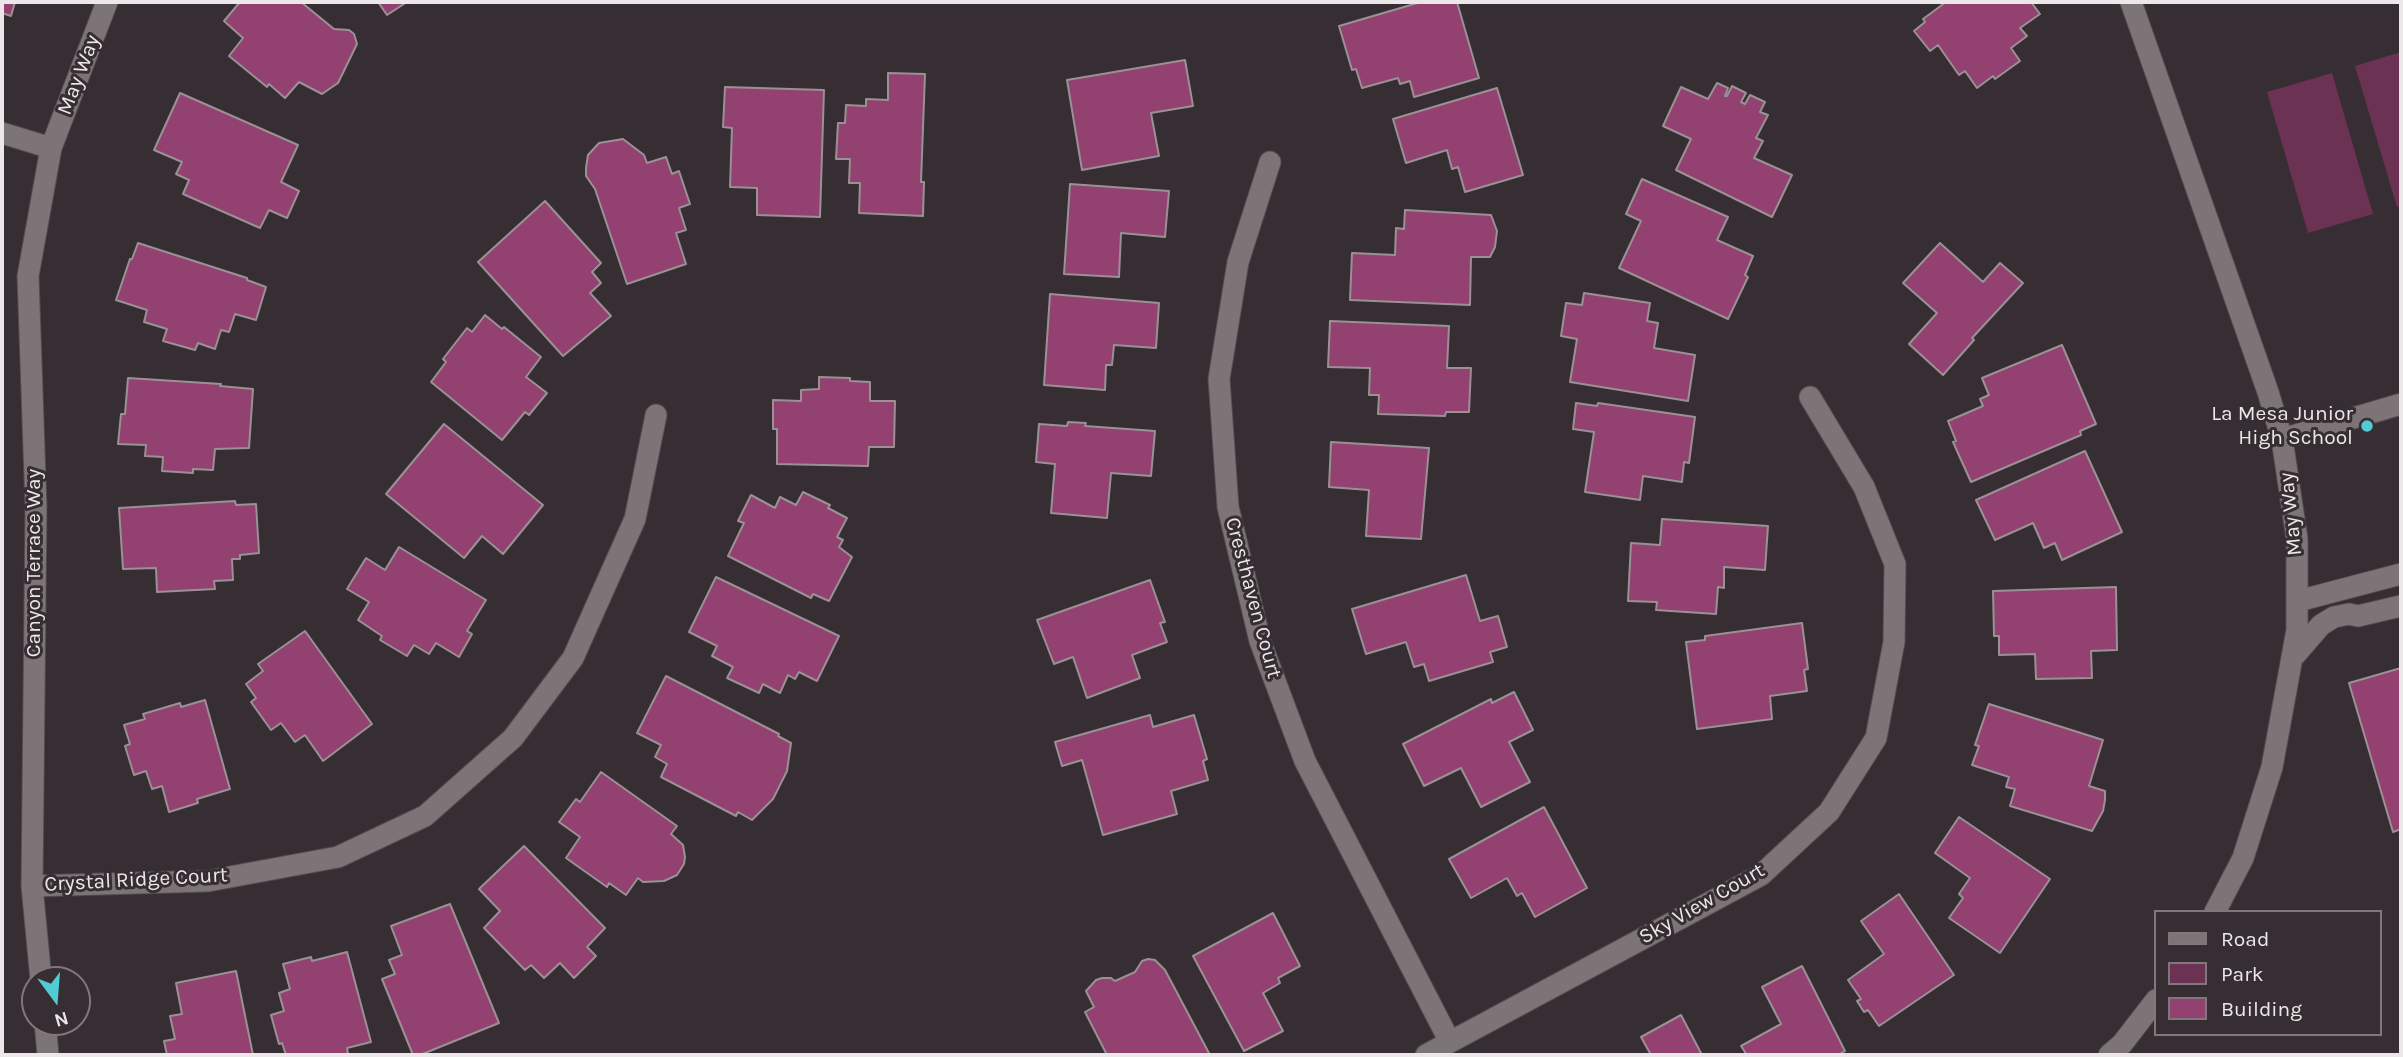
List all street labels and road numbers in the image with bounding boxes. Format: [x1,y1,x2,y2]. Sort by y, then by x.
street label: May Way [52,31,106,119]
street label: Canyon Terrace Way [21,469,47,657]
street label: May Way [2274,471,2308,557]
street label: Cresthaven Court [1219,515,1287,681]
street label: Sky View Court [1635,858,1769,950]
street label: Crystal Ridge Court [44,863,228,897]

